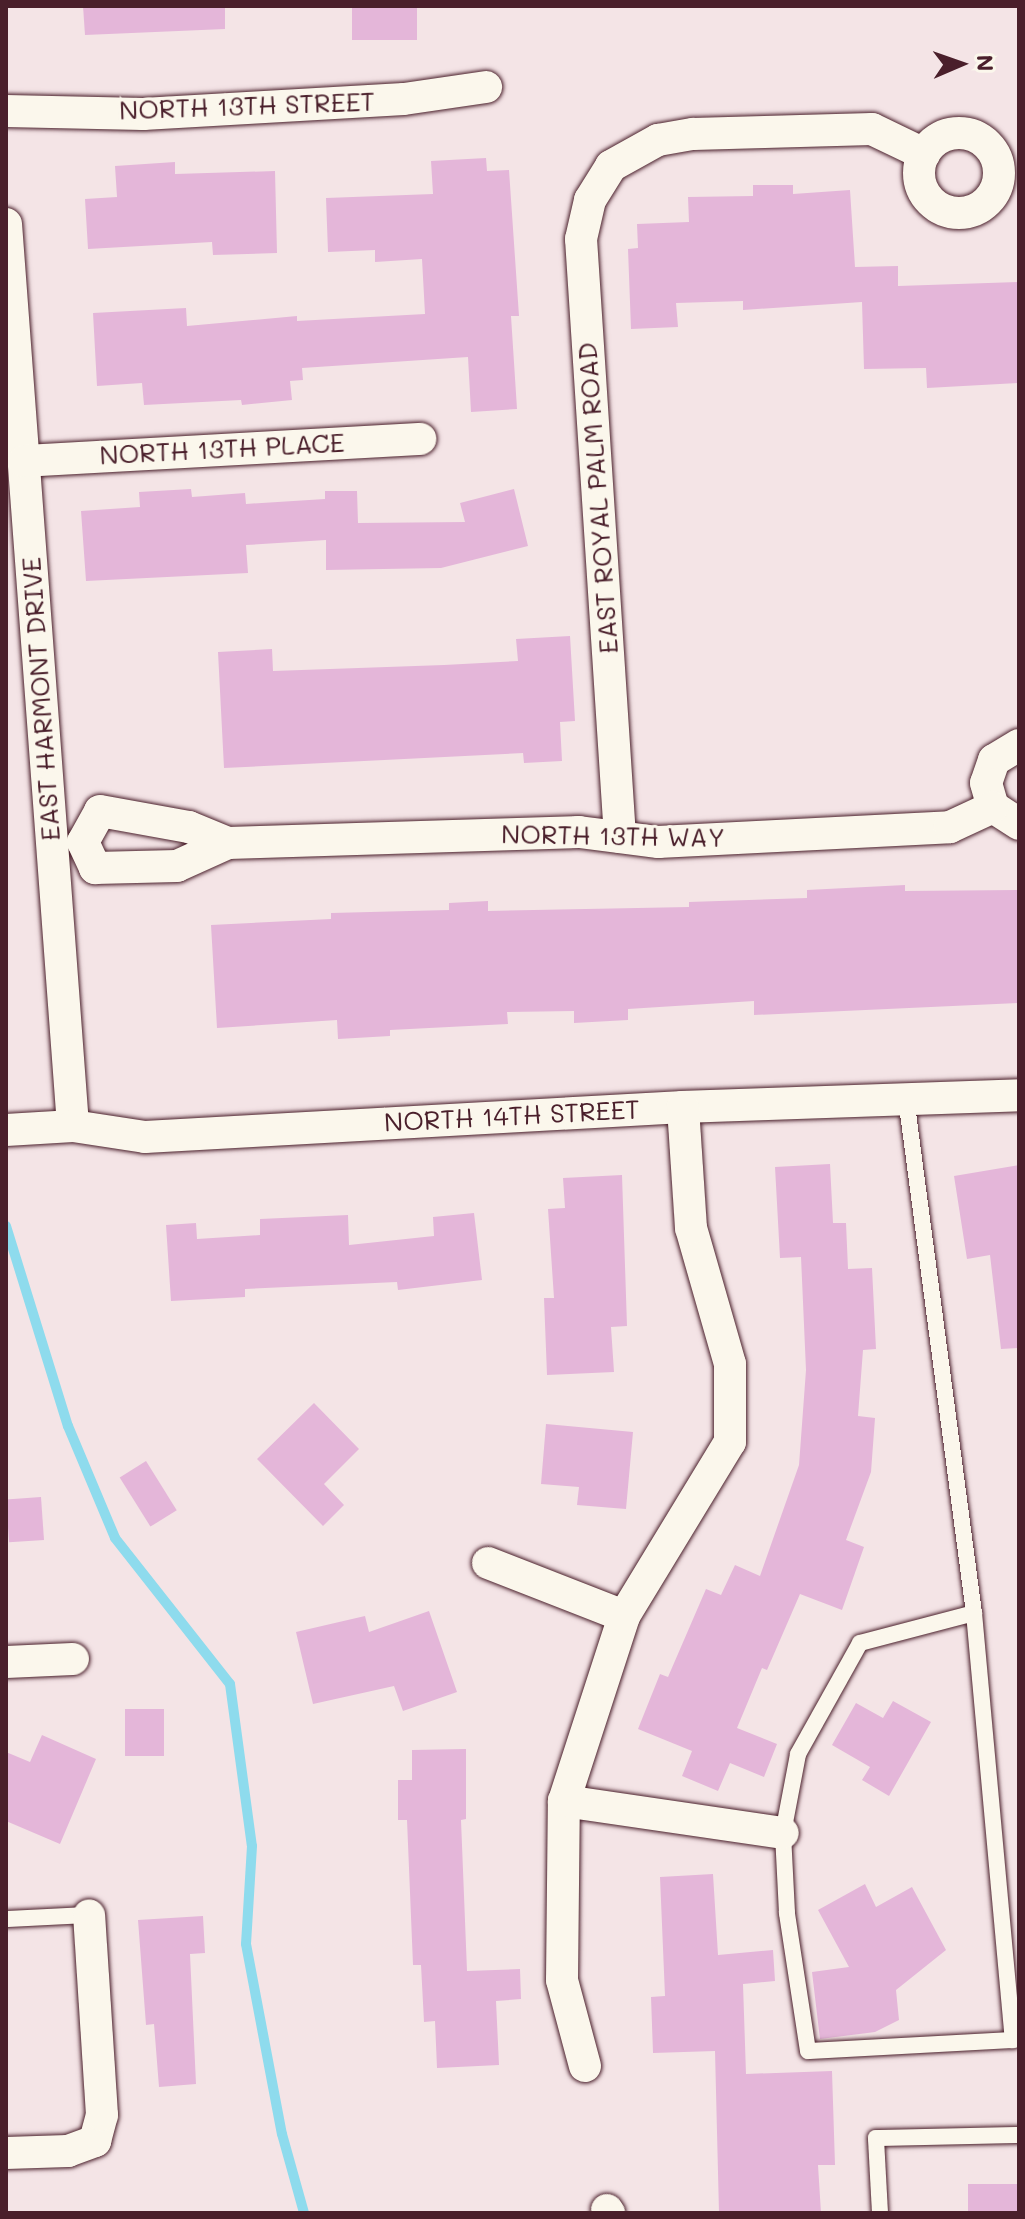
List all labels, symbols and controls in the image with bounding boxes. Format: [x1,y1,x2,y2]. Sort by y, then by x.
north arrow [921,24,1001,104]
text: N [971,54,1000,72]
street label: NORTH 13TH STREET [119,86,375,126]
street label: EAST ROYAL PALM ROAD [572,341,624,655]
street label: NORTH 13TH PLACE [99,427,345,471]
street label: EAST HARMONT DRIVE [16,556,66,842]
street label: NORTH 13TH WAY [501,818,725,854]
street label: NORTH 14TH STREET [383,1094,641,1138]

